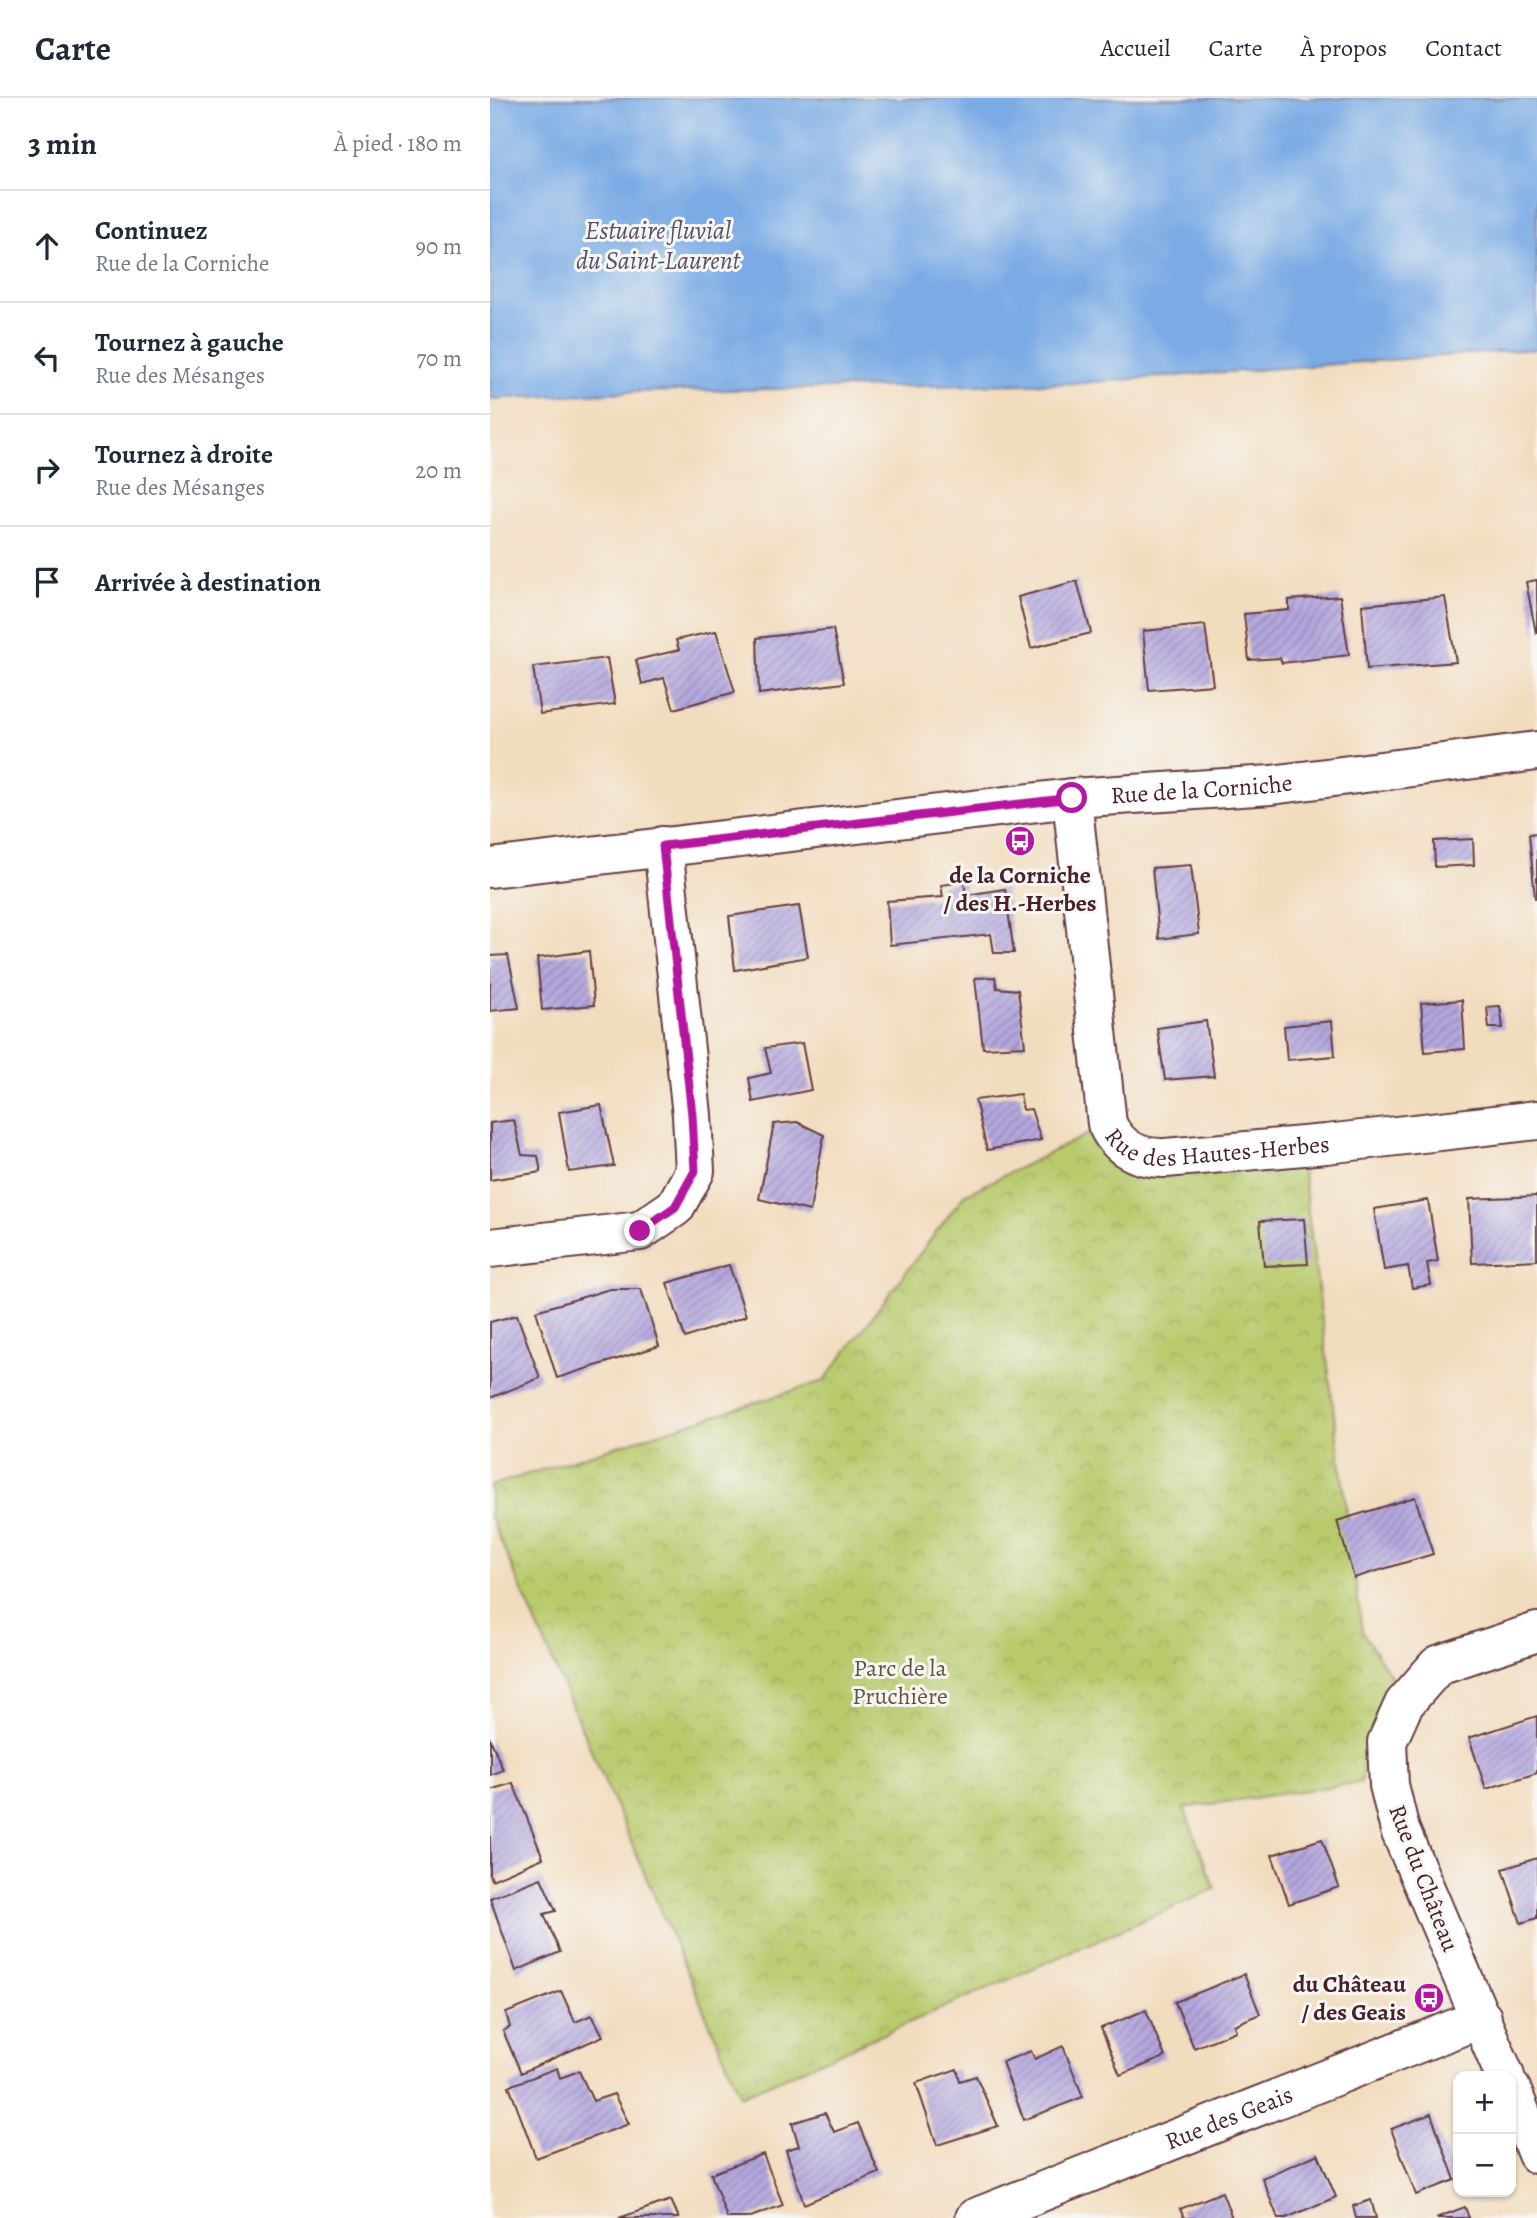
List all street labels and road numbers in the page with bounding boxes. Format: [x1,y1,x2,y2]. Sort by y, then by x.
street label: Rue de la Corniche [1110,766,1294,811]
street label: Rue des Hautes-Herbes [1097,1121,1331,1174]
street label: Rue du Château [1381,1800,1467,1956]
street label: Rue des Geais [1161,2078,1297,2157]

